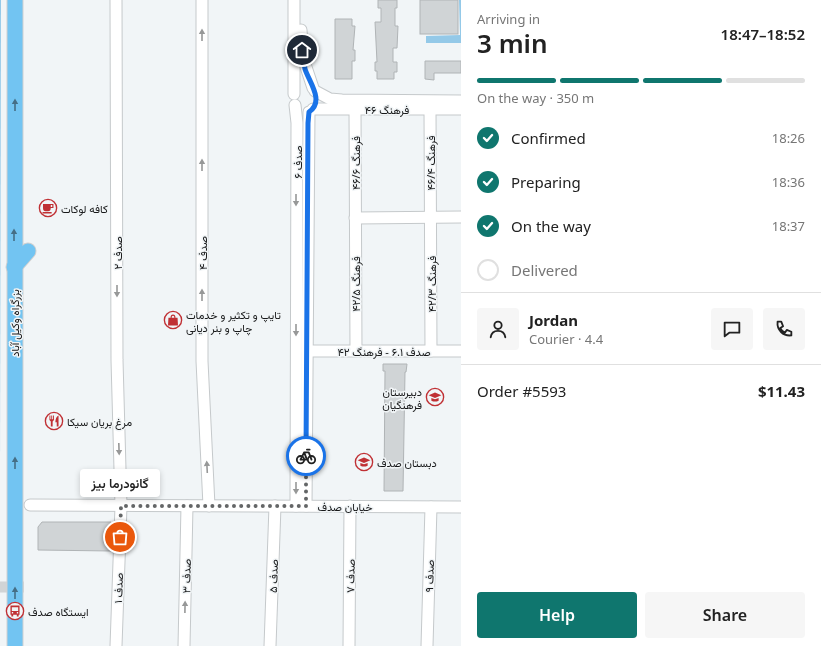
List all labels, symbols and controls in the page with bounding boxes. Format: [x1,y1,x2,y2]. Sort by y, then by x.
text: Arriving in [477,10,540,28]
text: 18:47–18:52 [721,24,805,44]
text: 3 min [477,25,548,61]
one-way arrow [199,28,205,41]
pin [285,33,319,67]
icon: home [291,39,313,61]
text: On the way · 350 m [477,89,594,107]
one-way arrow [12,98,18,111]
street label: فرهنگ ۴۶ [365,102,409,117]
icon: check [477,127,499,149]
text: Confirmed [511,128,586,148]
text: 18:26 [772,129,805,147]
street label: فرهنگ ۴۶/۴ [423,135,438,191]
street label: فرهنگ ۴۶/۶ [348,136,363,190]
street label: صدف ۶ [290,146,305,178]
one-way arrow [199,158,205,171]
icon: check [477,171,499,193]
text: Preparing [511,172,581,192]
text: 18:36 [772,173,805,191]
one-way arrow [293,194,299,207]
cafe icon: کافه لوکات [38,198,58,218]
place label: کافه لوکات [61,201,108,216]
icon: check [477,215,499,237]
text: On the way [511,216,591,236]
text: 18:37 [772,217,805,235]
one-way arrow [11,228,17,241]
street label: صدف ۲ [110,236,125,270]
street label: صدف ۴ [195,236,210,270]
street label: فرهنگ ۴۲/۵ [348,256,363,312]
street label: فرهنگ ۴۲/۳ [424,256,439,312]
text: Delivered [511,260,578,280]
one-way arrow [114,285,120,298]
one-way arrow [199,288,205,301]
street label: بزرگراه وکیل آباد [7,289,22,357]
place label: تایپ و تکثیر و خدمات چاپ و بنر دیانی [186,307,281,336]
button: person [477,308,519,350]
button: chat [711,308,753,350]
button: phone [763,308,805,350]
shop icon: تایپ و تکثیر و خدمات چاپ و بنر دیانی [163,310,183,330]
text: Jordan [529,310,578,330]
one-way arrow [293,324,299,337]
text: Courier · 4.4 [529,330,603,348]
street label: صدف ۶.۱ - فرهنگ ۴۲ [337,344,431,359]
text: Order #5593 [477,381,566,401]
text: $11.43 [758,381,805,401]
place label: دبیرستان فرهنگیان [382,384,422,412]
school or university icon: دبیرستان فرهنگیان [425,387,445,407]
restaurant icon: مرغ بریان سیکا [44,411,64,431]
place label: مرغ بریان سیکا [67,414,132,430]
courier [286,436,326,476]
one-way arrow [116,443,122,456]
icon: bike [295,445,317,467]
school or university icon: دبستان صدف [354,452,374,472]
place label: دبستان صدف [377,455,437,470]
one-way arrow [11,457,18,469]
one-way arrow [203,461,210,473]
callout: گانودرما بیز [80,469,160,497]
text: گانودرما بیز [91,474,149,492]
one-way arrow [293,482,299,495]
street label: خیابان صدف [317,499,373,514]
pin [103,520,137,554]
icon: bag [109,526,131,548]
street label: صدف ۳ [178,559,194,593]
street label: صدف ۵ [265,559,281,593]
street label: صدف ۷ [342,559,358,593]
street label: صدف ۹ [421,559,437,593]
street label: صدف ۱ [110,572,126,604]
one-way arrow [12,586,18,599]
button: Help [477,592,637,638]
button: Share [645,592,805,638]
one-way arrow [182,600,188,613]
bus stop icon: ایستگاه صدف [5,601,25,621]
place label: ایستگاه صدف [28,604,89,619]

